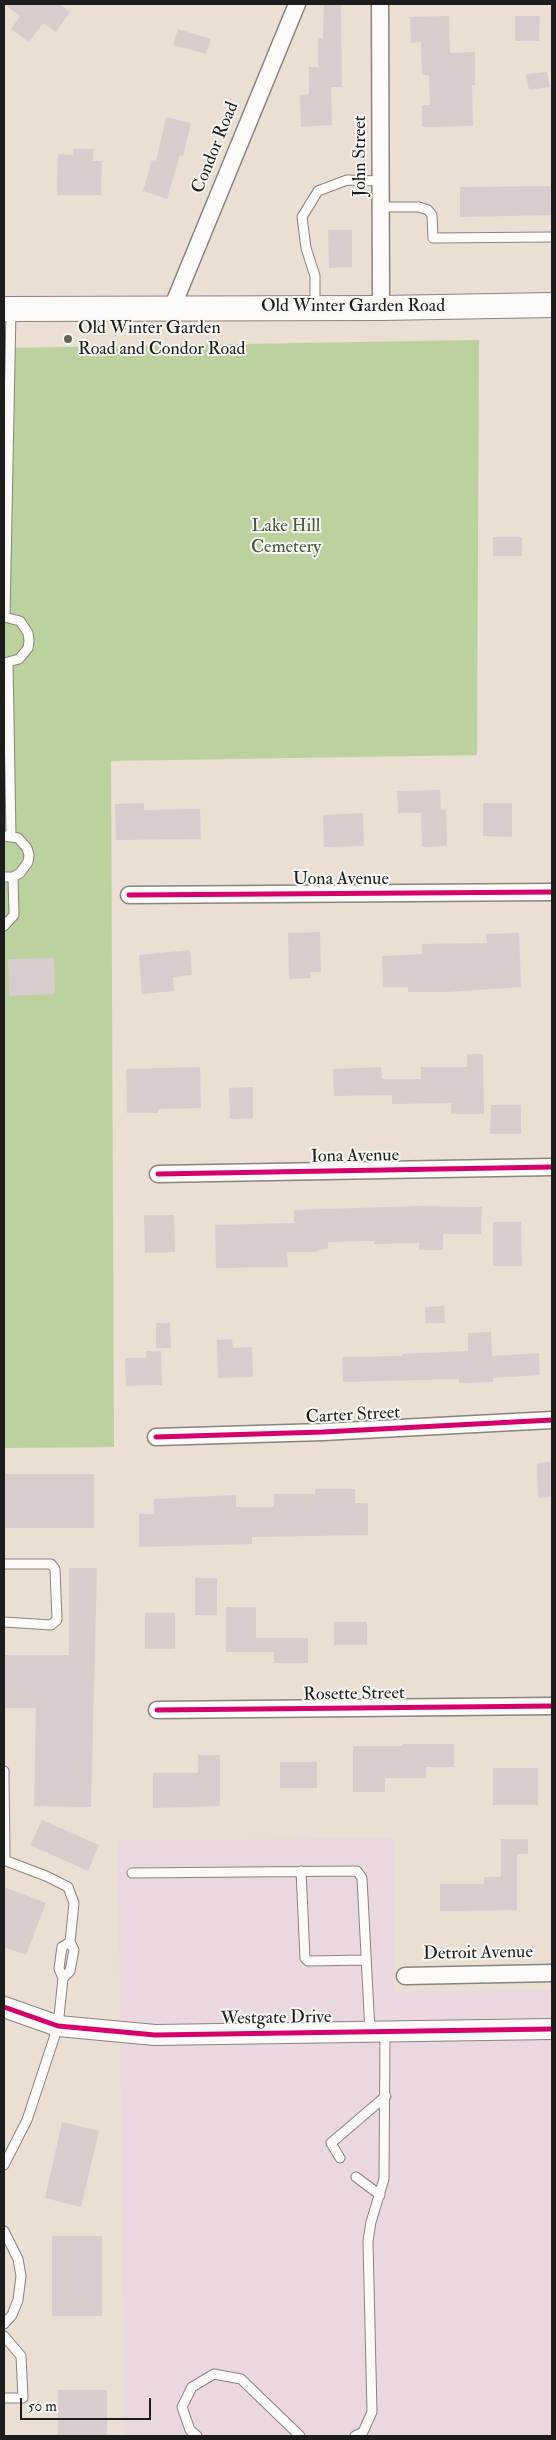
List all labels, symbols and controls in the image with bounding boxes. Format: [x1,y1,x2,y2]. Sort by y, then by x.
street label: Condor Road [188,99,244,197]
street label: John Street [350,115,372,197]
street label: Old Winter Garden Road [261,296,445,318]
place label: Old Winter Garden Road and Condor Road [78,318,245,360]
marker: Old Winter Garden Road and Condor Road [62,333,74,345]
park label: Lake Hill Cemetery [251,516,321,558]
street label: Uona Avenue [293,869,389,891]
street label: Iona Avenue [311,1145,399,1169]
street label: Carter Street [305,1403,401,1429]
street label: Rosette Street [303,1683,405,1707]
street label: Detroit Avenue [423,1942,533,1966]
street label: Westgate Drive [220,2007,332,2031]
scale bar [22,2388,154,2420]
text: 50 m [28,2397,57,2416]

